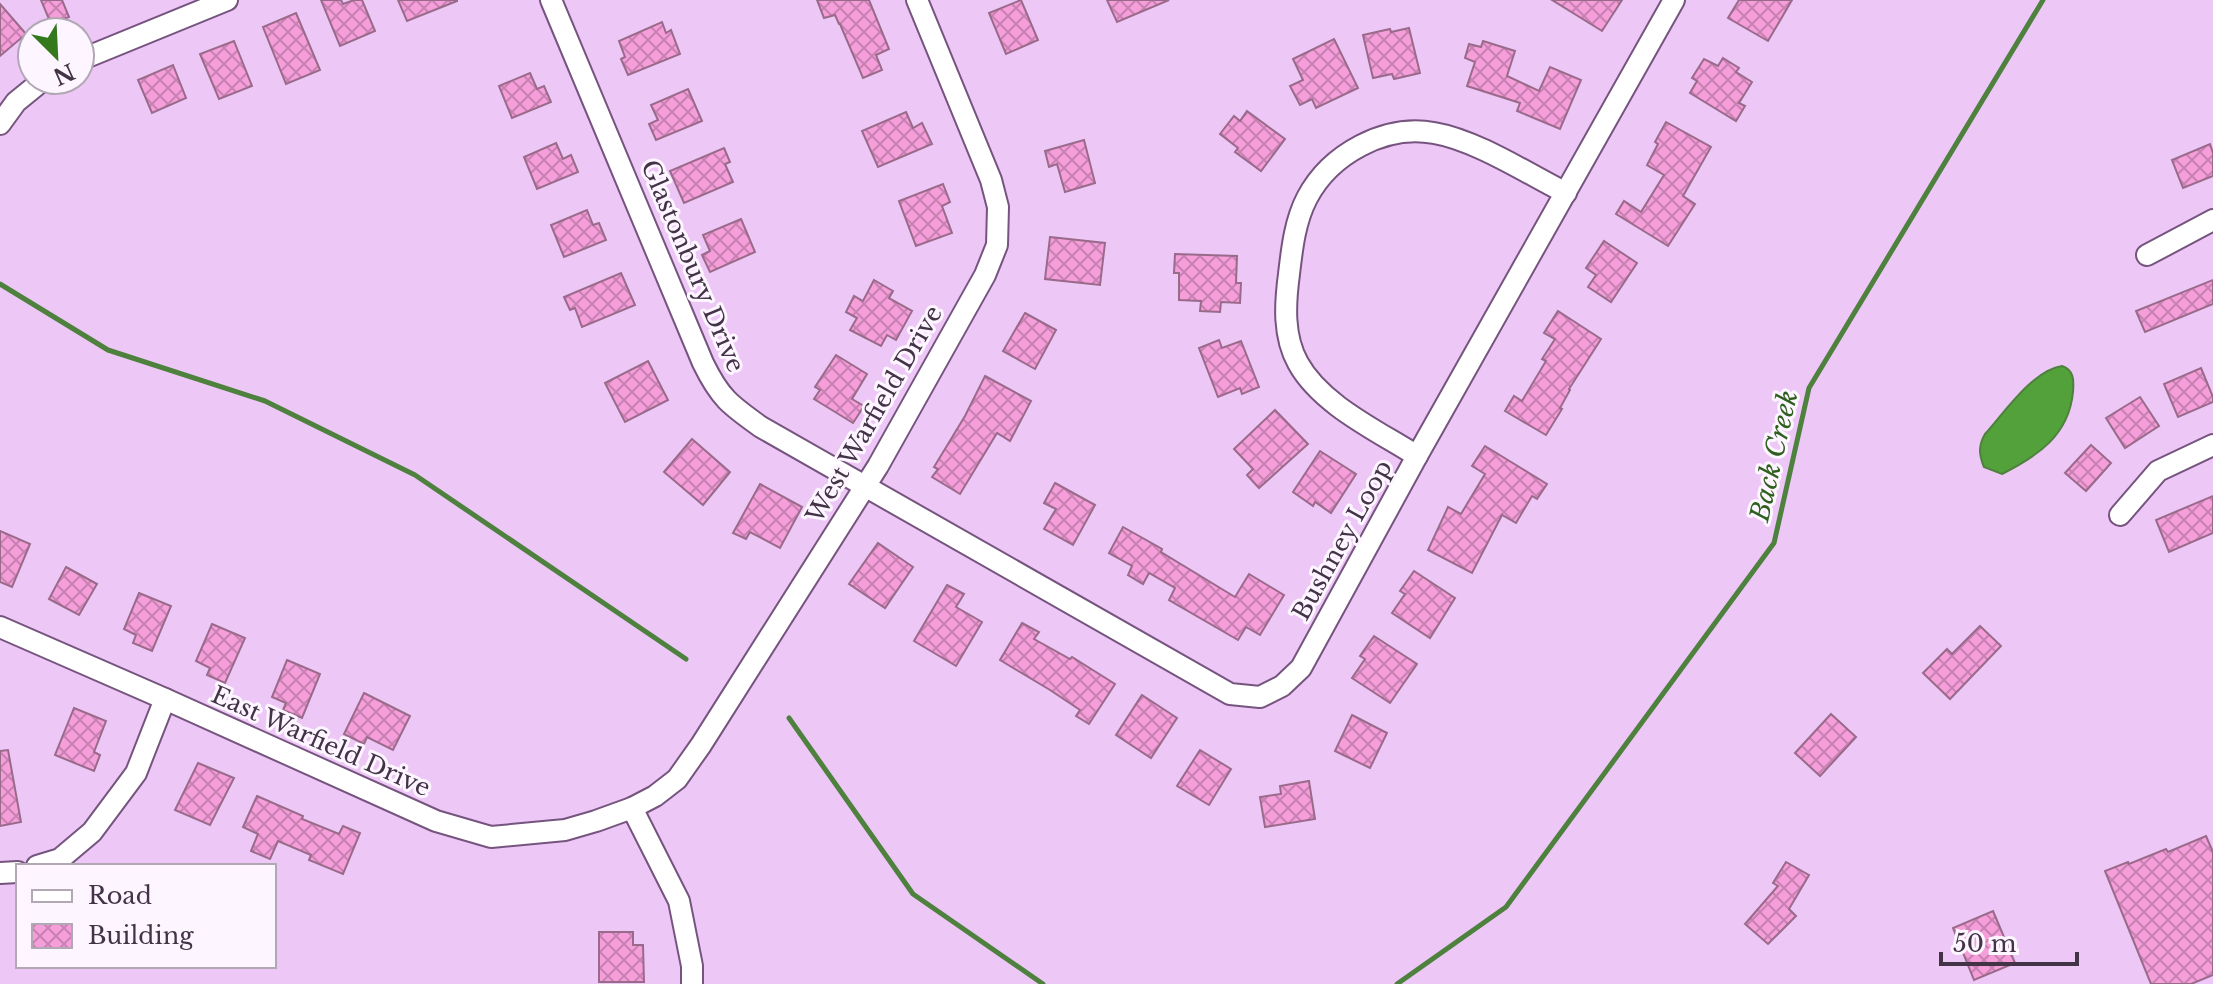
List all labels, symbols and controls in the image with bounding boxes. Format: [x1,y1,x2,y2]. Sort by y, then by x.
north arrow [16,16,96,96]
text: N [49,57,79,90]
street label: Glastonbury Drive [635,156,751,376]
street label: West Warfield Drive [800,300,948,529]
water label: Back Creek [1743,387,1805,526]
street label: Bushney Loop [1286,455,1398,625]
street label: East Warfield Drive [207,680,435,802]
legend [16,864,276,968]
text: Road [88,881,152,910]
scale bar [1941,916,2077,966]
text: Building [88,921,194,950]
text: 50 m [1953,929,2017,958]

